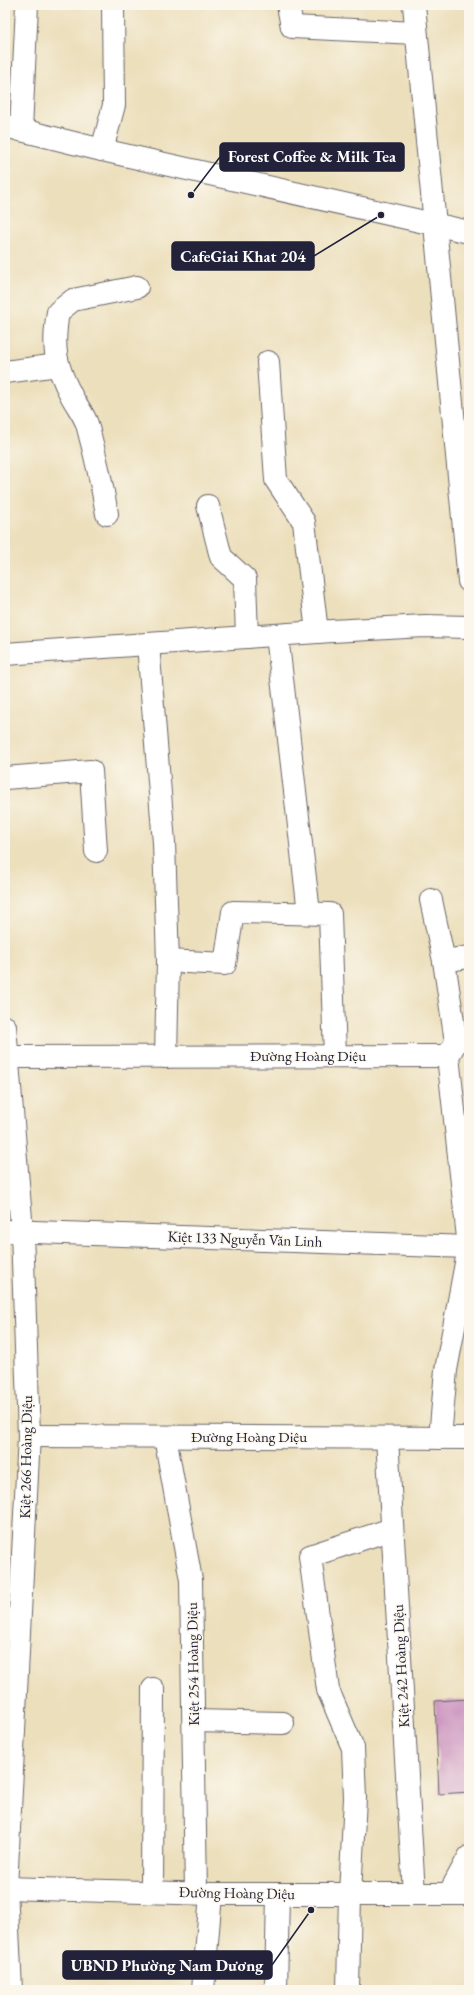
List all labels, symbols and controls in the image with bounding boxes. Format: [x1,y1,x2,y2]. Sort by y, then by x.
callout: Forest Coffee & Milk Tea [220,143,404,171]
text: Forest Coffee & Milk Tea [228,146,397,167]
callout: CafeGiai Khat 204 [172,242,314,270]
text: CafeGiai Khat 204 [180,246,306,267]
street label: Đường Hoàng Diệu [250,1046,366,1065]
street label: Kiệt 133 Nguyễn Văn Linh [167,1226,323,1251]
street label: Kiệt 266 Hoàng Diệu [15,1395,36,1519]
street label: Đường Hoàng Diệu [191,1427,307,1446]
street label: Kiệt 254 Hoàng Diệu [182,1602,203,1726]
street label: Kiệt 242 Hoàng Diệu [388,1604,413,1728]
street label: Đường Hoàng Diệu [179,1882,295,1903]
callout: UBND Phường Nam Dương [63,1951,272,1979]
text: UBND Phường Nam Dương [71,1955,264,1976]

